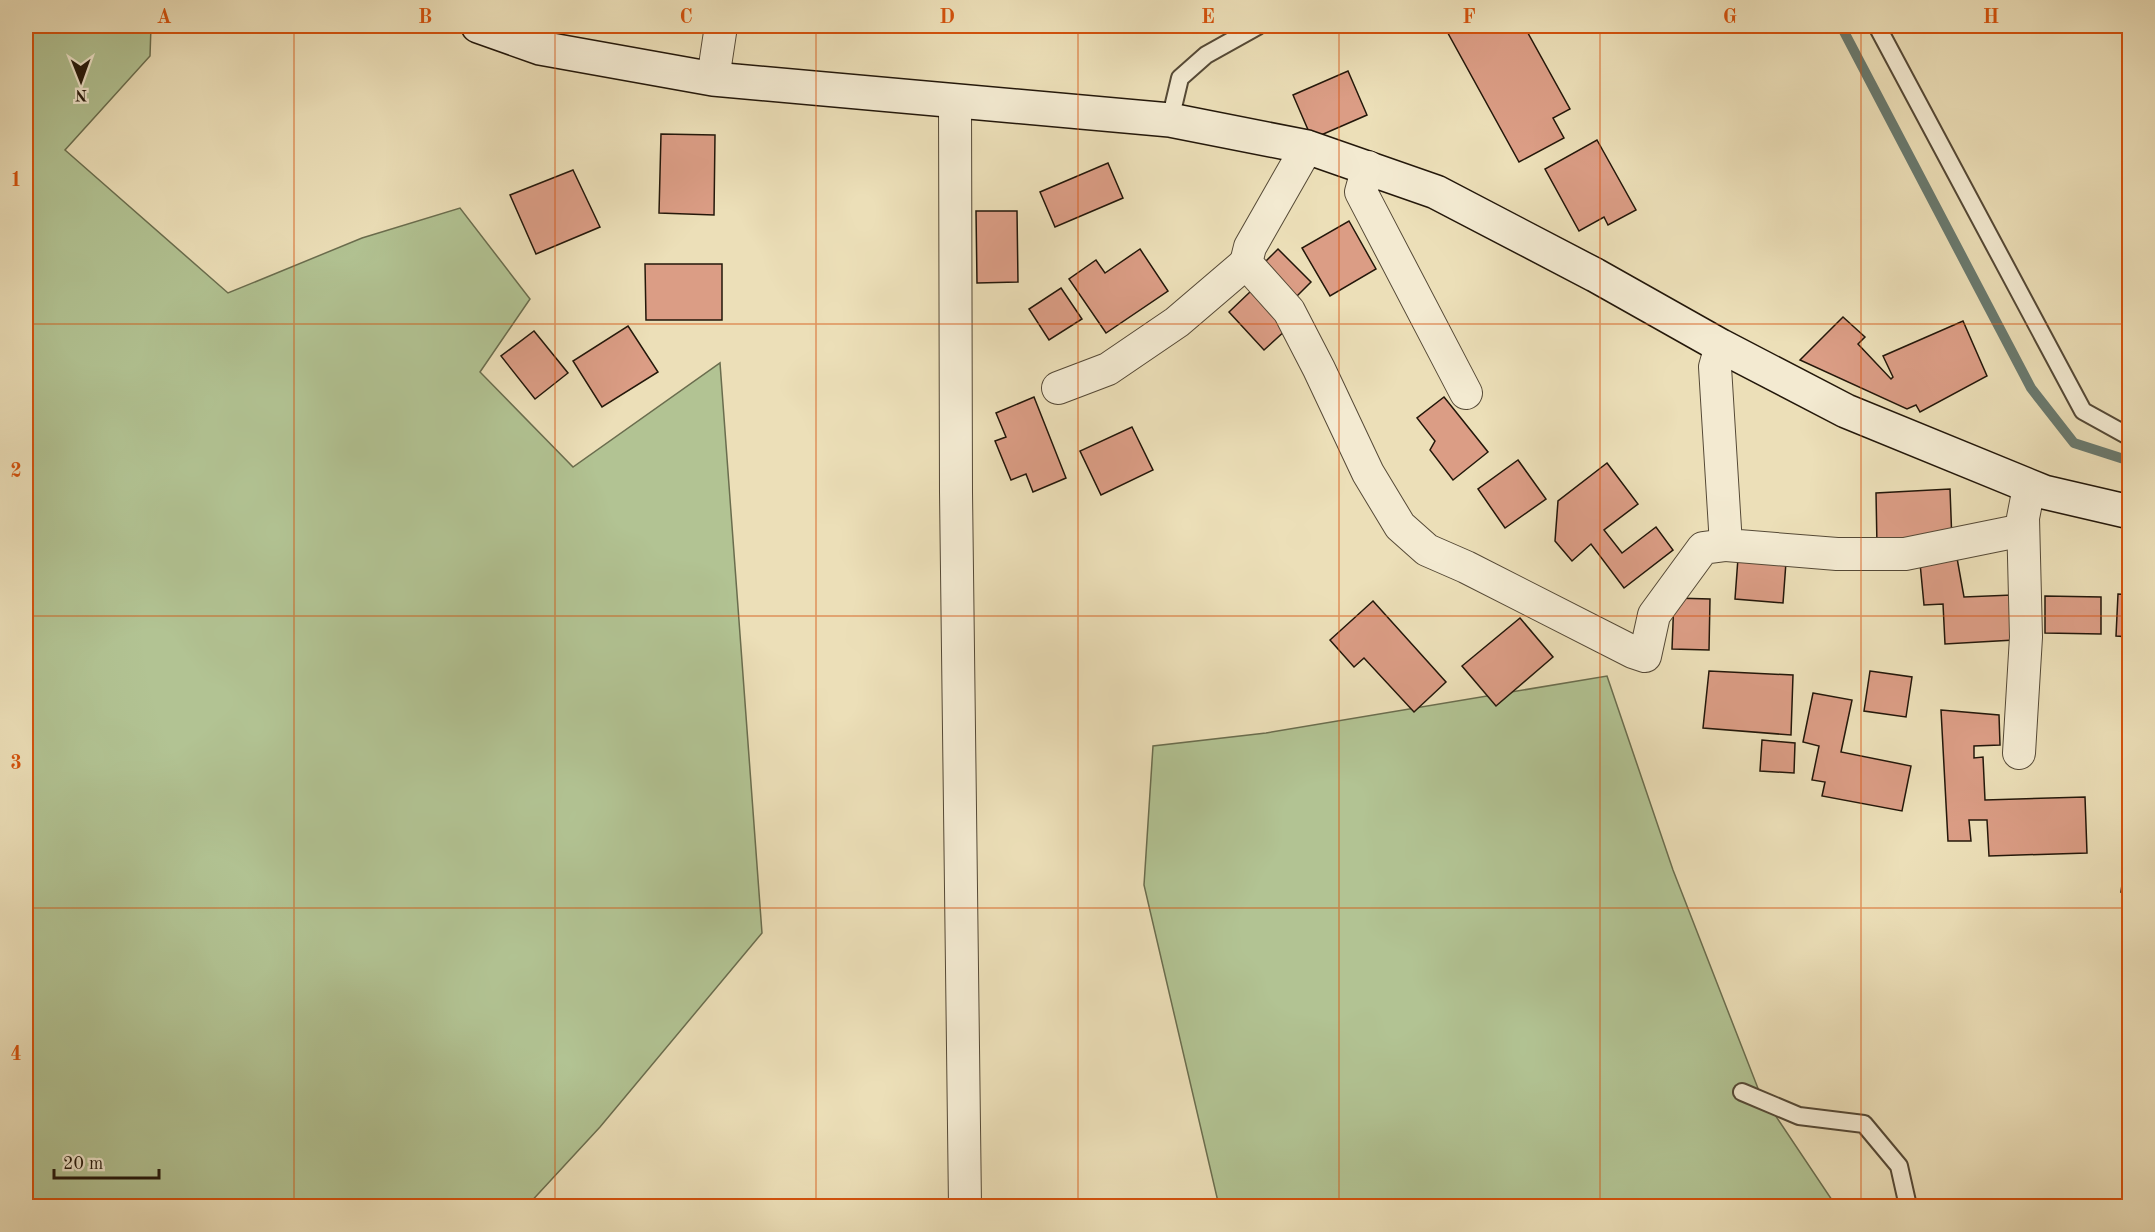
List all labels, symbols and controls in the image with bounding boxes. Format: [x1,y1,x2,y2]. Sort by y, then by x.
text: A [156,8,172,28]
text: B [418,8,432,28]
text: C [679,8,693,28]
text: D [939,8,955,28]
text: E [1201,8,1215,28]
text: F [1462,8,1476,28]
text: G [1723,8,1737,28]
text: H [1983,8,1999,28]
north arrow [51,51,111,111]
text: N [74,86,87,102]
text: 1 [10,171,22,191]
text: 2 [10,462,22,482]
text: 3 [10,754,22,774]
text: 4 [10,1045,22,1065]
scale bar [54,1142,159,1180]
text: 20 m [63,1155,103,1173]

